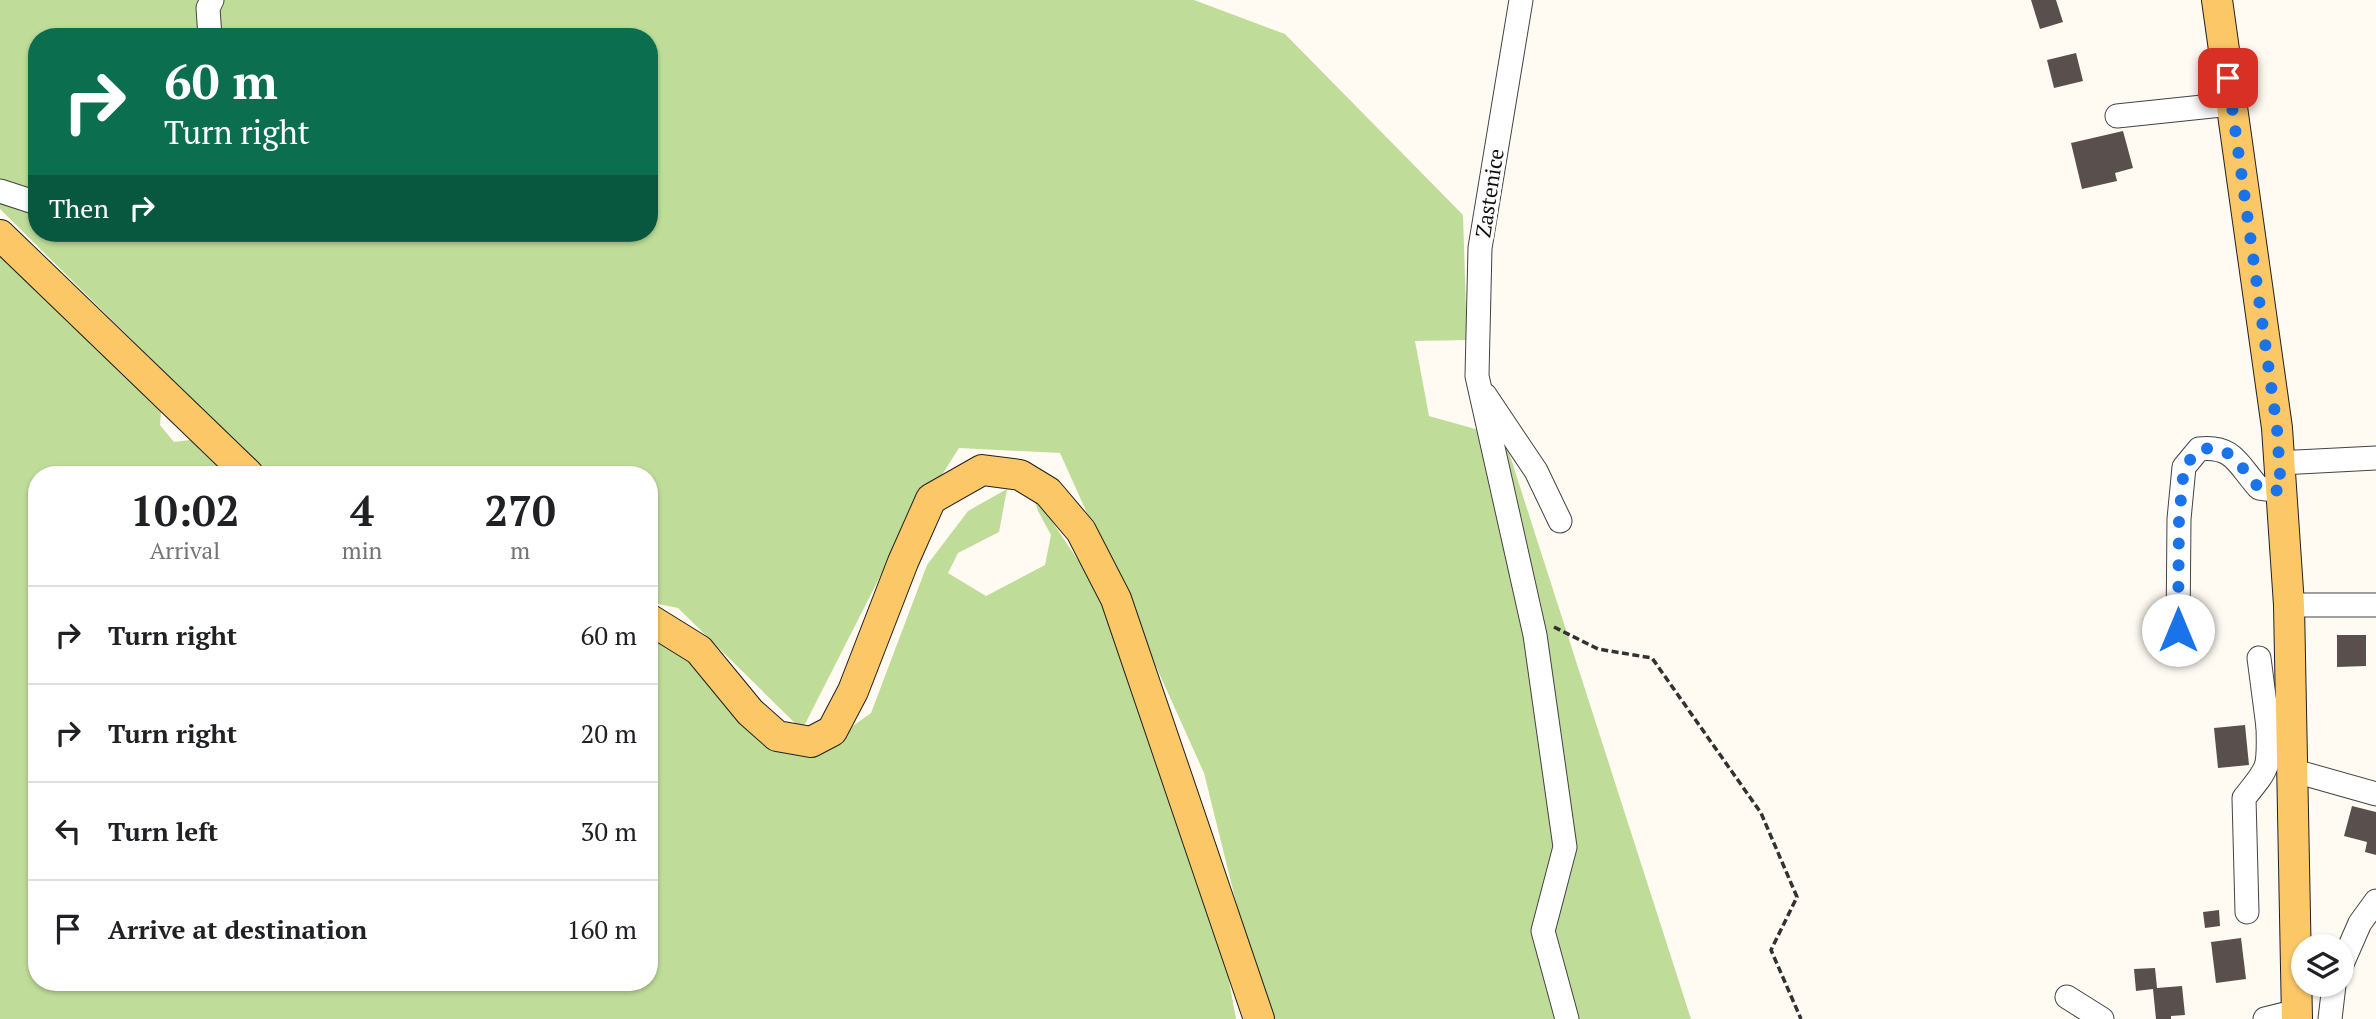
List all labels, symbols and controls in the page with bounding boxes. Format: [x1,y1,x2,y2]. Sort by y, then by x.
text: 60 m [164,48,278,113]
pin [2198,48,2258,108]
icon: right [49,56,140,147]
icon: arrive [2209,59,2247,97]
text: Turn right [164,111,310,153]
street label: Zastenice [1468,147,1510,239]
icon: right [123,189,161,227]
text: Then [49,191,109,225]
text: 10:02 [130,482,240,538]
text: 4 [350,482,374,538]
text: 270 [485,482,556,538]
text: Arrival [150,535,220,566]
text: min [342,535,382,566]
text: m [510,535,530,566]
position arrow [2141,593,2215,667]
icon: right [49,616,87,654]
text: Turn right [108,618,237,652]
text: 60 m [581,618,637,652]
icon: right [49,714,87,752]
text: Turn right [108,716,237,750]
text: 20 m [581,716,637,750]
icon: left [49,812,87,850]
text: Turn left [108,814,218,848]
text: 30 m [581,814,637,848]
icon: arrive [49,910,87,948]
text: Arrive at destination [108,912,367,946]
text: 160 m [567,912,637,946]
map controls [2291,934,2354,997]
button: layers [2291,934,2354,997]

